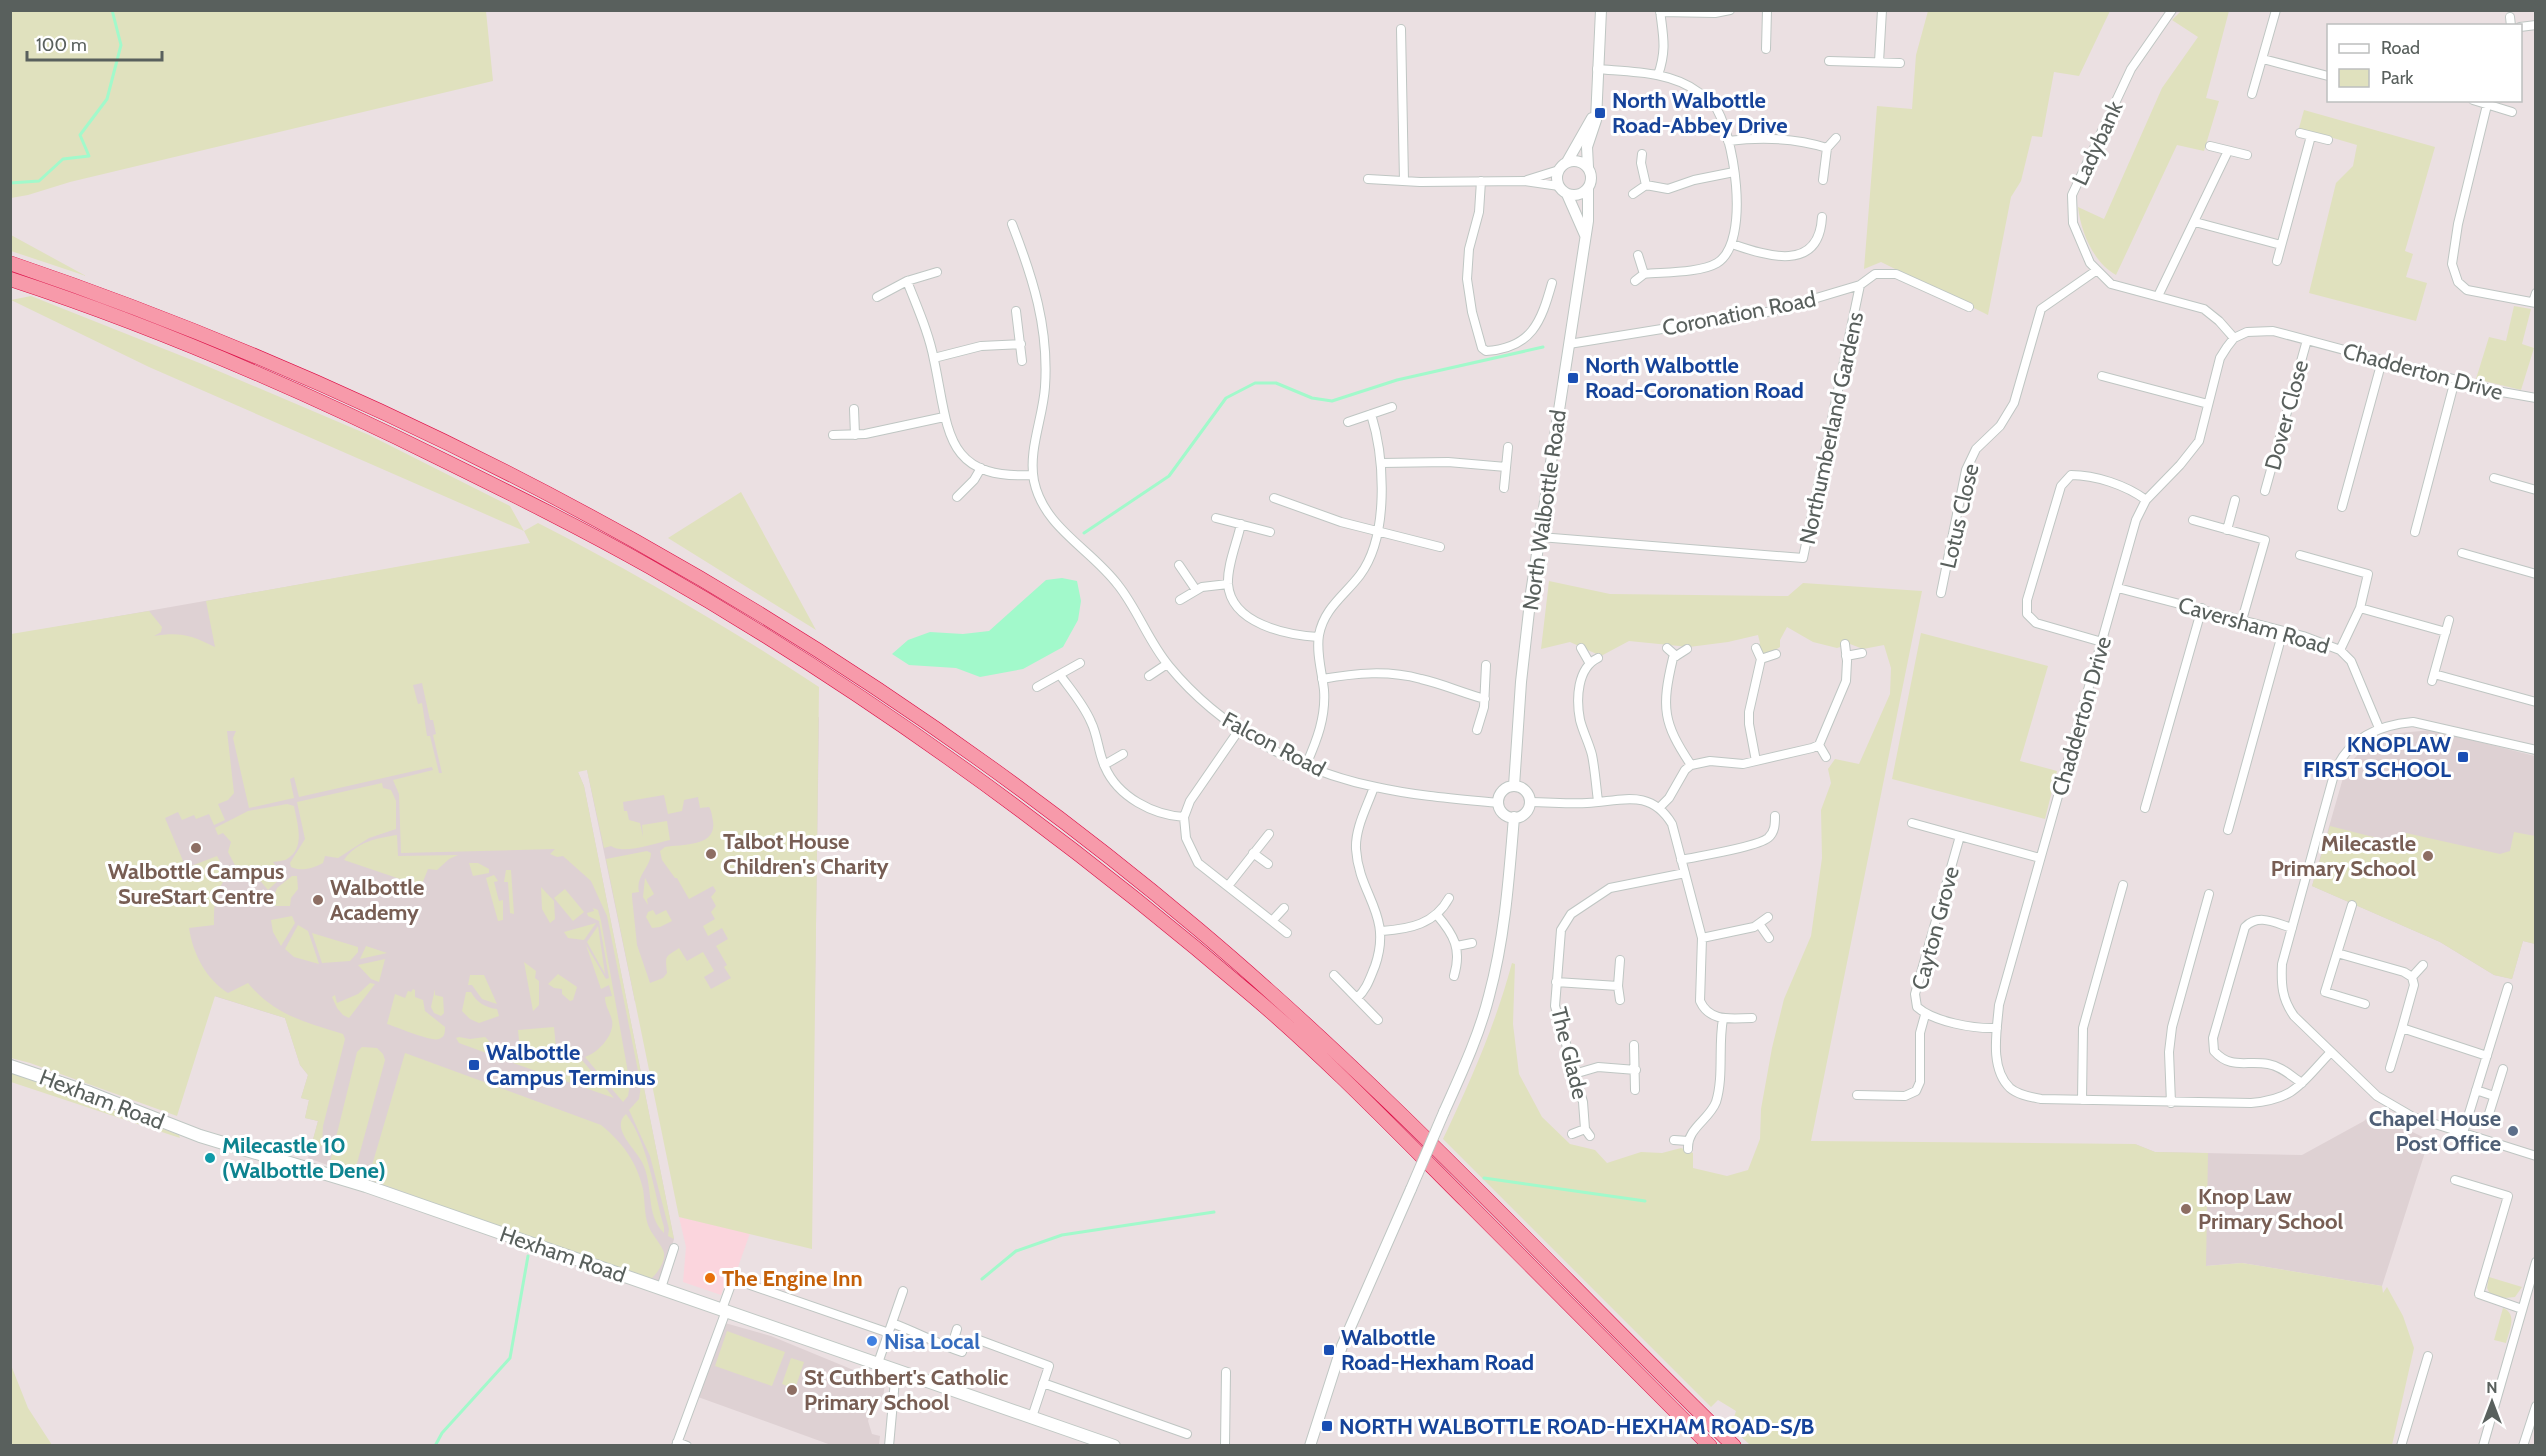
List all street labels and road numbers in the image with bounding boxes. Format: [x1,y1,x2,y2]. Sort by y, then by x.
street label: Ladybank [2066,97,2129,190]
street label: Coronation Road [1660,285,1818,342]
street label: Northumberland Gardens [1794,309,1869,547]
street label: Chadderton Drive [2340,337,2506,406]
street label: Dover Close [2259,357,2314,473]
street label: North Walbottle Road [1517,408,1572,612]
street label: Lotus Close [1934,461,1985,571]
street label: Caversham Road [2175,591,2333,660]
street label: Chadderton Drive [2046,633,2117,799]
street label: Falcon Road [1218,706,1330,783]
street label: Cayton Grove [1906,864,1965,993]
street label: The Glade [1545,1004,1594,1102]
street label: Hexham Road [36,1063,168,1136]
street label: Hexham Road [496,1220,629,1289]

